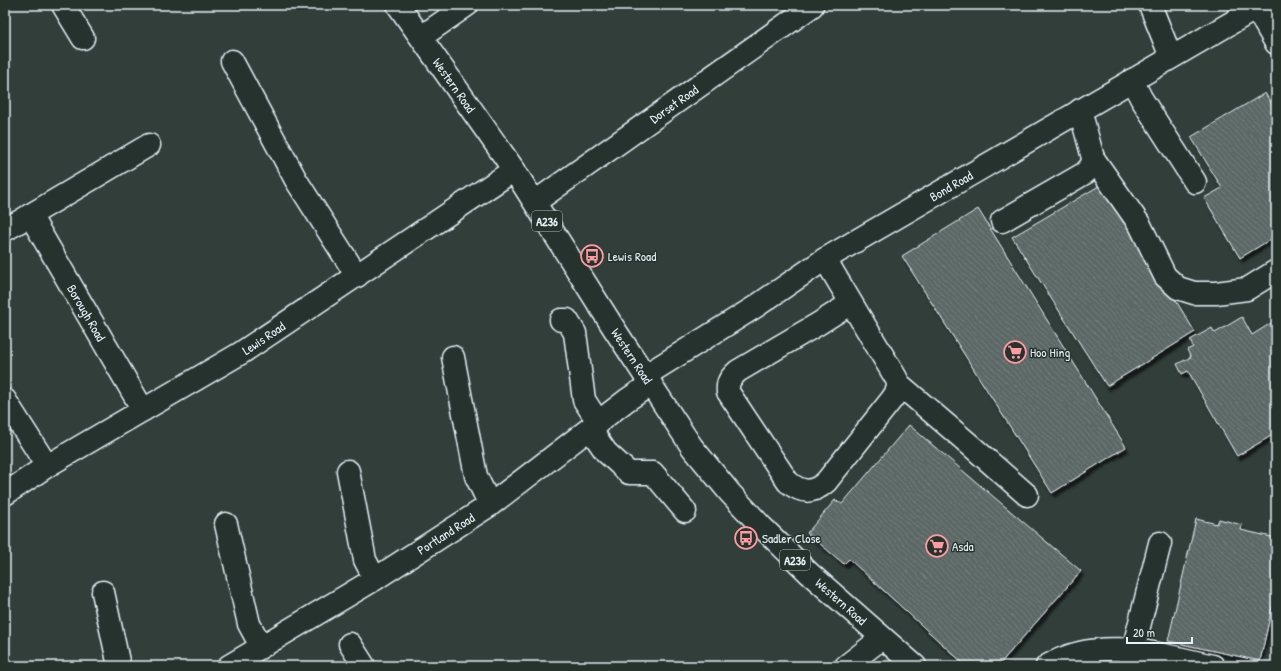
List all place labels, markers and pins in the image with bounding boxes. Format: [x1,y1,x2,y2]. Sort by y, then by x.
bus stop icon: Lewis Road [579,243,605,269]
place label: Lewis Road [608,247,656,265]
supermarket icon: Hoo Hing [1002,339,1028,365]
place label: Hoo Hing [1030,343,1070,361]
bus stop icon: Sadler Close [733,525,759,551]
place label: Sadler Close [762,529,821,547]
supermarket icon: Asda [924,533,950,559]
place label: Asda [952,537,974,555]

